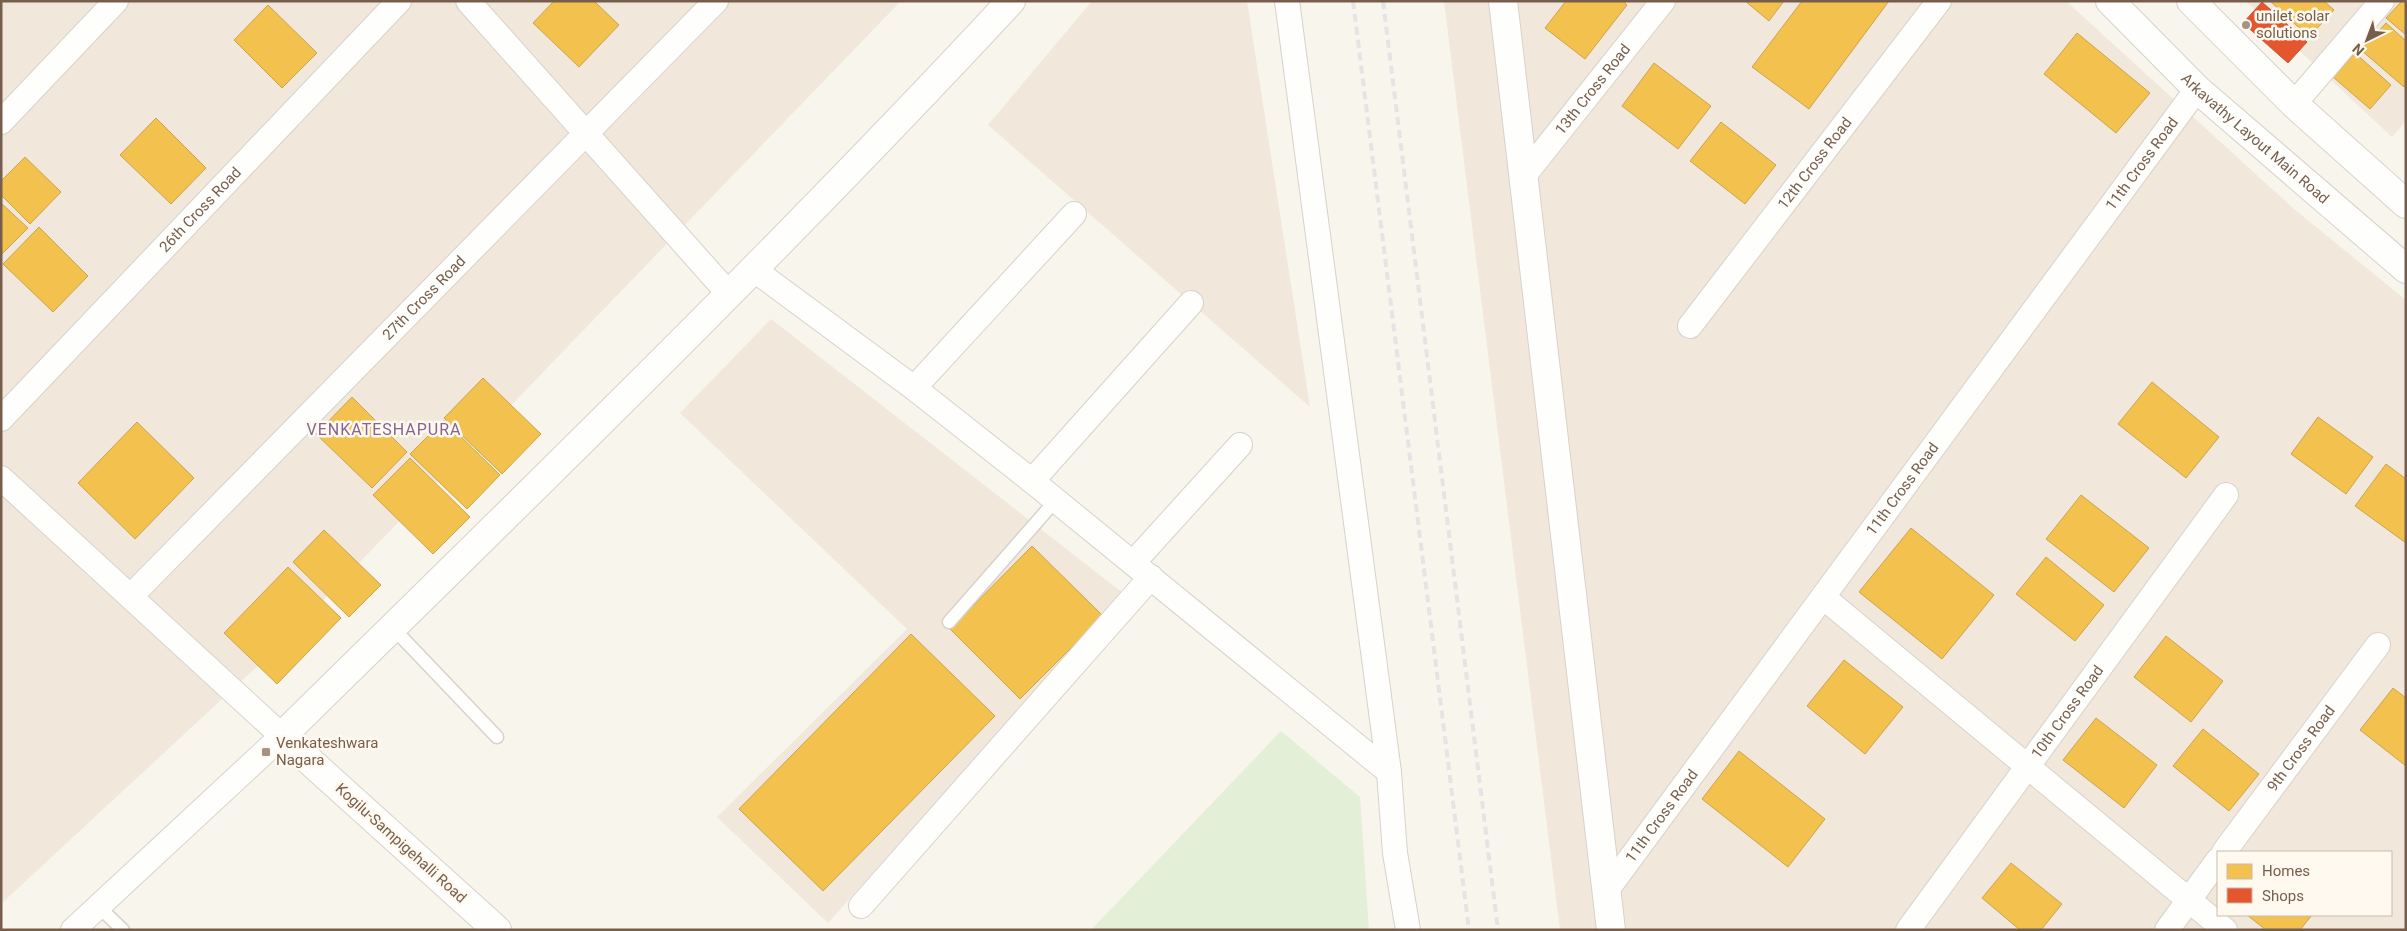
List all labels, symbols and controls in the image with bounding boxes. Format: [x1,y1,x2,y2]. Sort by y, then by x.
place label: unilet solar solutions [2256,7,2330,42]
north arrow [2342,15,2392,65]
marker: unilet solar solutions [2240,19,2252,31]
street label: 13th Cross Road [1551,40,1634,138]
text: N [2349,40,2367,59]
street label: Arkavathy Layout Main Road [2177,69,2333,208]
street label: 12th Cross Road [1774,114,1855,213]
street label: 11th Cross Road [2102,114,2182,214]
street label: 26th Cross Road [156,163,245,256]
street label: 27th Cross Road [379,252,469,344]
district label: VENKATESHAPURA [306,420,462,439]
street label: 11th Cross Road [1862,439,1942,539]
street label: 10th Cross Road [2027,662,2107,762]
street label: 9th Cross Road [2263,702,2339,795]
place label: Venkateshwara Nagara [276,734,378,769]
marker: Venkateshwara Nagara [260,746,272,758]
street label: 11th Cross Road [1621,766,1702,866]
street label: Kogilu-Sampigehalli Road [332,779,470,907]
legend [2217,851,2392,916]
text: Homes [2262,862,2310,880]
text: Shops [2262,887,2304,905]

